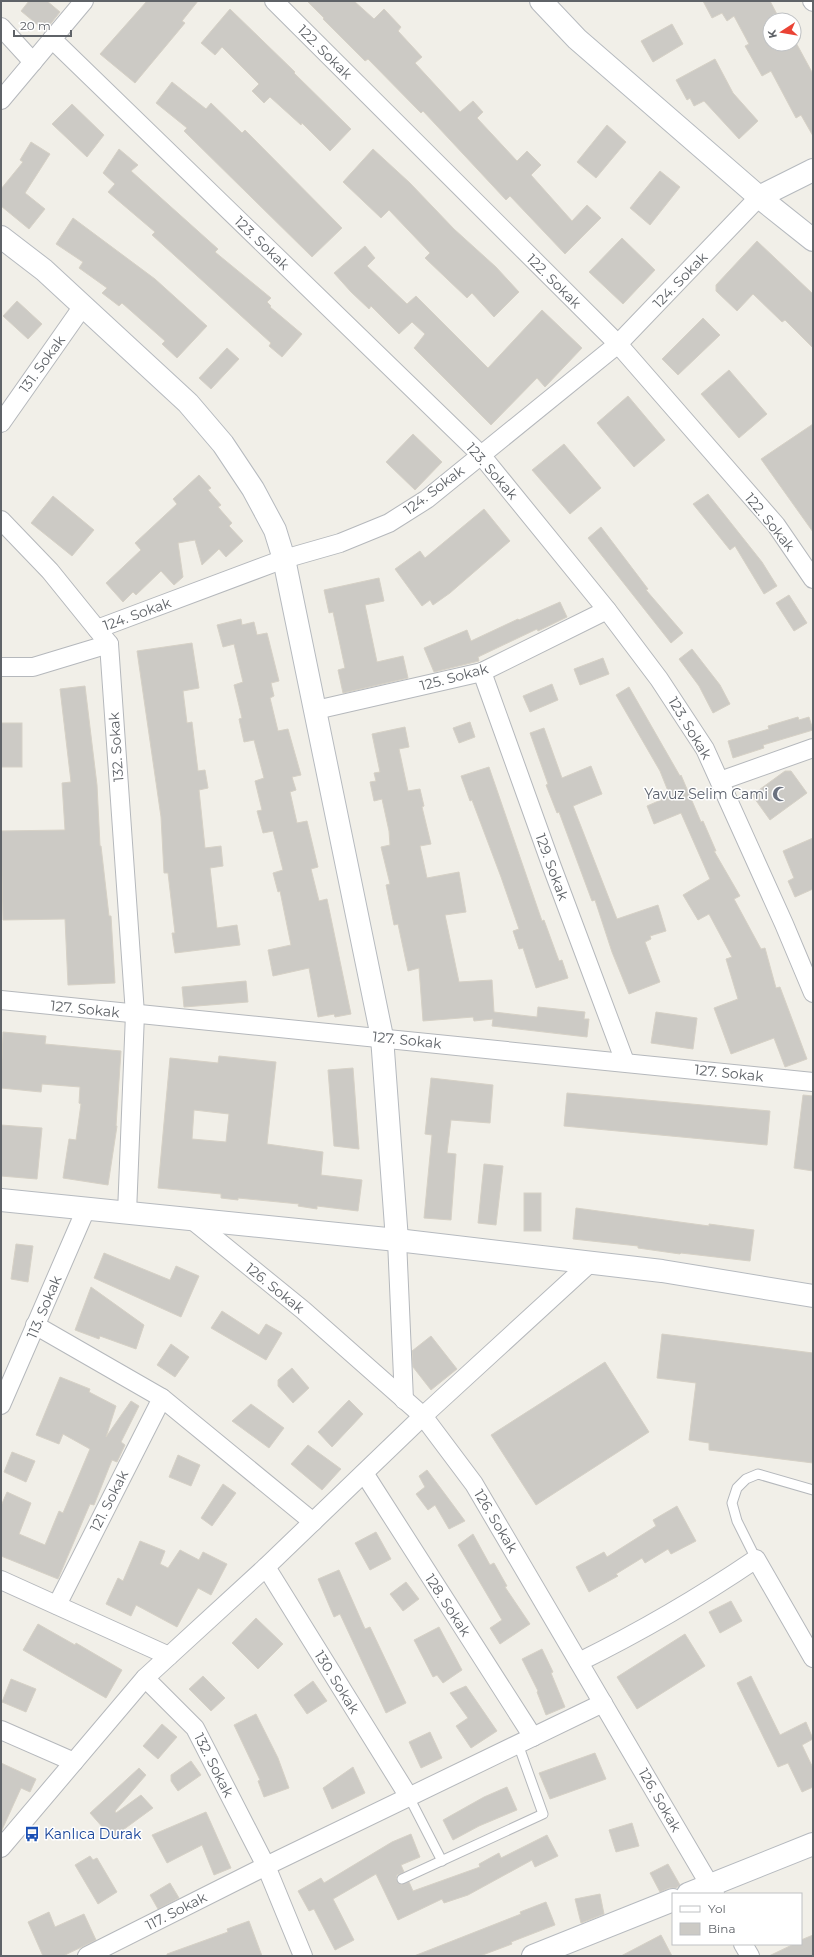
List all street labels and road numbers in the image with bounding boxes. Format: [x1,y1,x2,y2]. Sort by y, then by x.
street label: 122. Sokak [294,21,357,84]
street label: 123. Sokak [231,212,294,274]
street label: 124. Sokak [649,248,712,312]
street label: 122. Sokak [523,250,586,313]
street label: 131. Sokak [15,331,69,396]
street label: 123. Sokak [462,439,522,504]
street label: 124. Sokak [400,461,468,519]
street label: 122. Sokak [741,489,799,555]
street label: 124. Sokak [101,593,174,635]
street label: 125. Sokak [418,659,491,695]
street label: 123. Sokak [664,693,716,763]
street label: 132. Sokak [105,711,127,782]
street label: 129. Sokak [532,831,573,904]
street label: 127. Sokak [50,996,121,1022]
street label: 127. Sokak [372,1027,443,1053]
street label: 127. Sokak [694,1060,765,1086]
street label: 126. Sokak [242,1259,309,1318]
street label: 113. Sokak [23,1272,66,1341]
street label: 121. Sokak [86,1467,132,1535]
street label: 126. Sokak [470,1486,522,1556]
street label: 128. Sokak [421,1570,475,1640]
street label: 130. Sokak [311,1647,364,1717]
street label: 132. Sokak [190,1730,238,1801]
street label: 126. Sokak [635,1765,686,1836]
street label: 117. Sokak [142,1888,210,1934]

